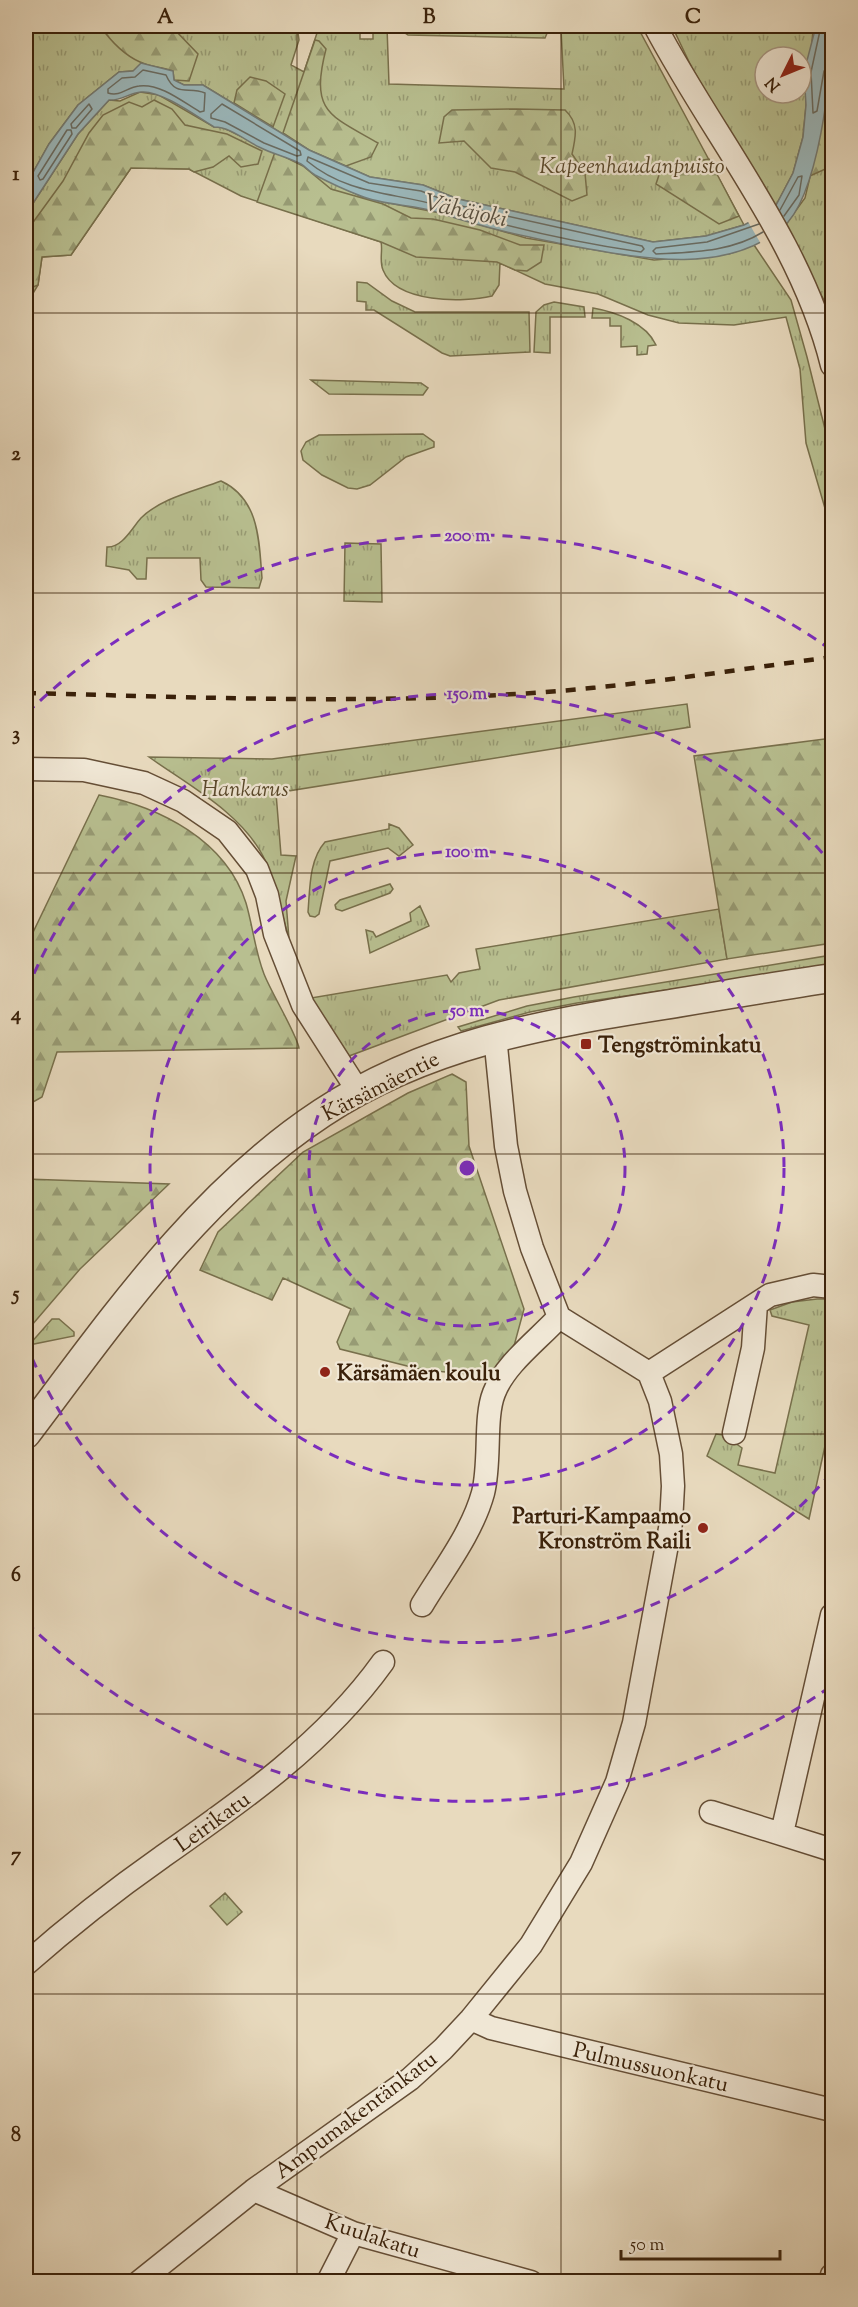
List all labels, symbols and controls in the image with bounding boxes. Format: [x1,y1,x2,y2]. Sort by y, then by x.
text: A [157,4,174,33]
text: B [423,4,436,33]
text: C [685,4,701,33]
north arrow [753,45,813,105]
text: N [761,71,787,96]
park label: Kapeenhaudanpuisto [539,152,725,184]
text: 1 [13,161,20,190]
water label: Vähäjoki [421,187,510,237]
text: 2 [11,441,21,470]
text: 200 m [444,524,490,550]
text: 150 m [447,682,487,708]
text: 3 [12,721,20,750]
park label: Hankarus [202,775,288,807]
text: 100 m [445,840,489,866]
text: 50 m [448,999,484,1025]
text: 4 [10,1001,21,1030]
place label: Tengströminkatu [598,1031,762,1063]
marker: Tengströminkatu [579,1037,593,1051]
street label: Kärsämäentie [317,1044,446,1131]
centre of rings [457,1158,477,1178]
text: 5 [11,1281,20,1310]
place label: Kärsämäen koulu [337,1359,501,1391]
marker: Kärsämäen koulu [318,1365,332,1379]
place label: Parturi-Kampaamo Kronström Raili [512,1502,692,1559]
marker: Parturi-Kampaamo Kronström Raili [696,1521,710,1535]
text: 6 [11,1562,21,1591]
street label: Leirikatu [169,1785,258,1862]
text: 7 [11,1842,22,1871]
street label: Pulmussuonkatu [569,2035,732,2102]
street label: Ampumakentänkatu [269,2044,445,2188]
text: 8 [11,2122,21,2151]
street label: Kuulakatu [320,2207,424,2268]
scale bar [621,2223,780,2261]
text: 50 m [629,2233,665,2259]

